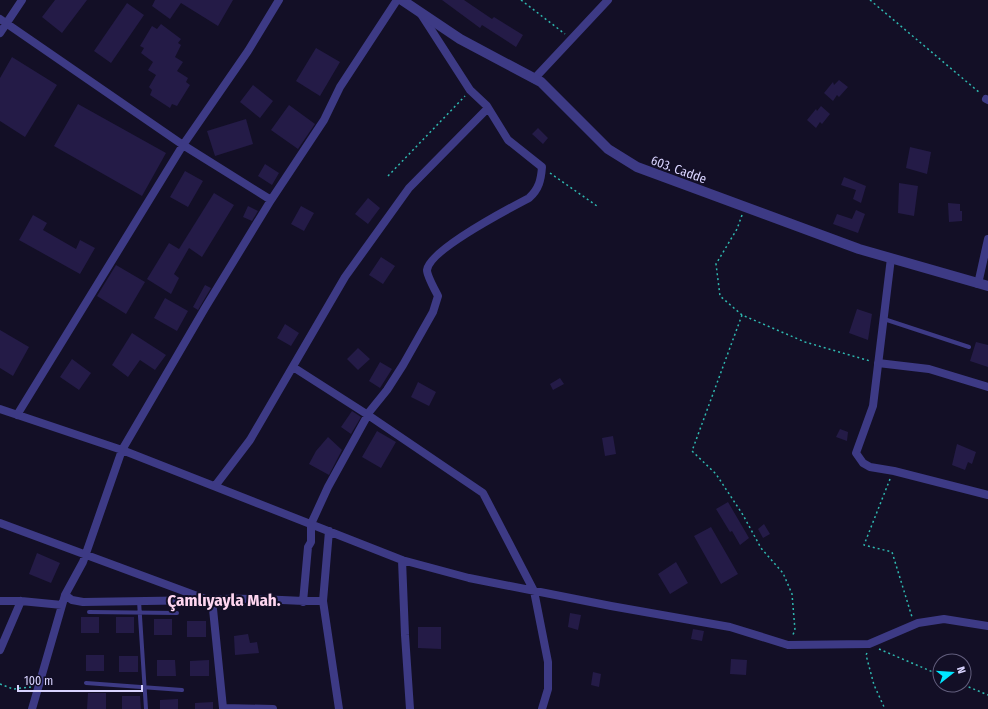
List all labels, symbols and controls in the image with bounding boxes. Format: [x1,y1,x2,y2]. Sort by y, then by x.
street label: 603. Cadde [649,153,709,186]
district label: Çamlıyayla Mah. [167,590,281,612]
north arrow [932,653,972,693]
text: N [954,665,968,675]
scale bar [18,667,142,693]
text: 100 m [24,674,53,688]

